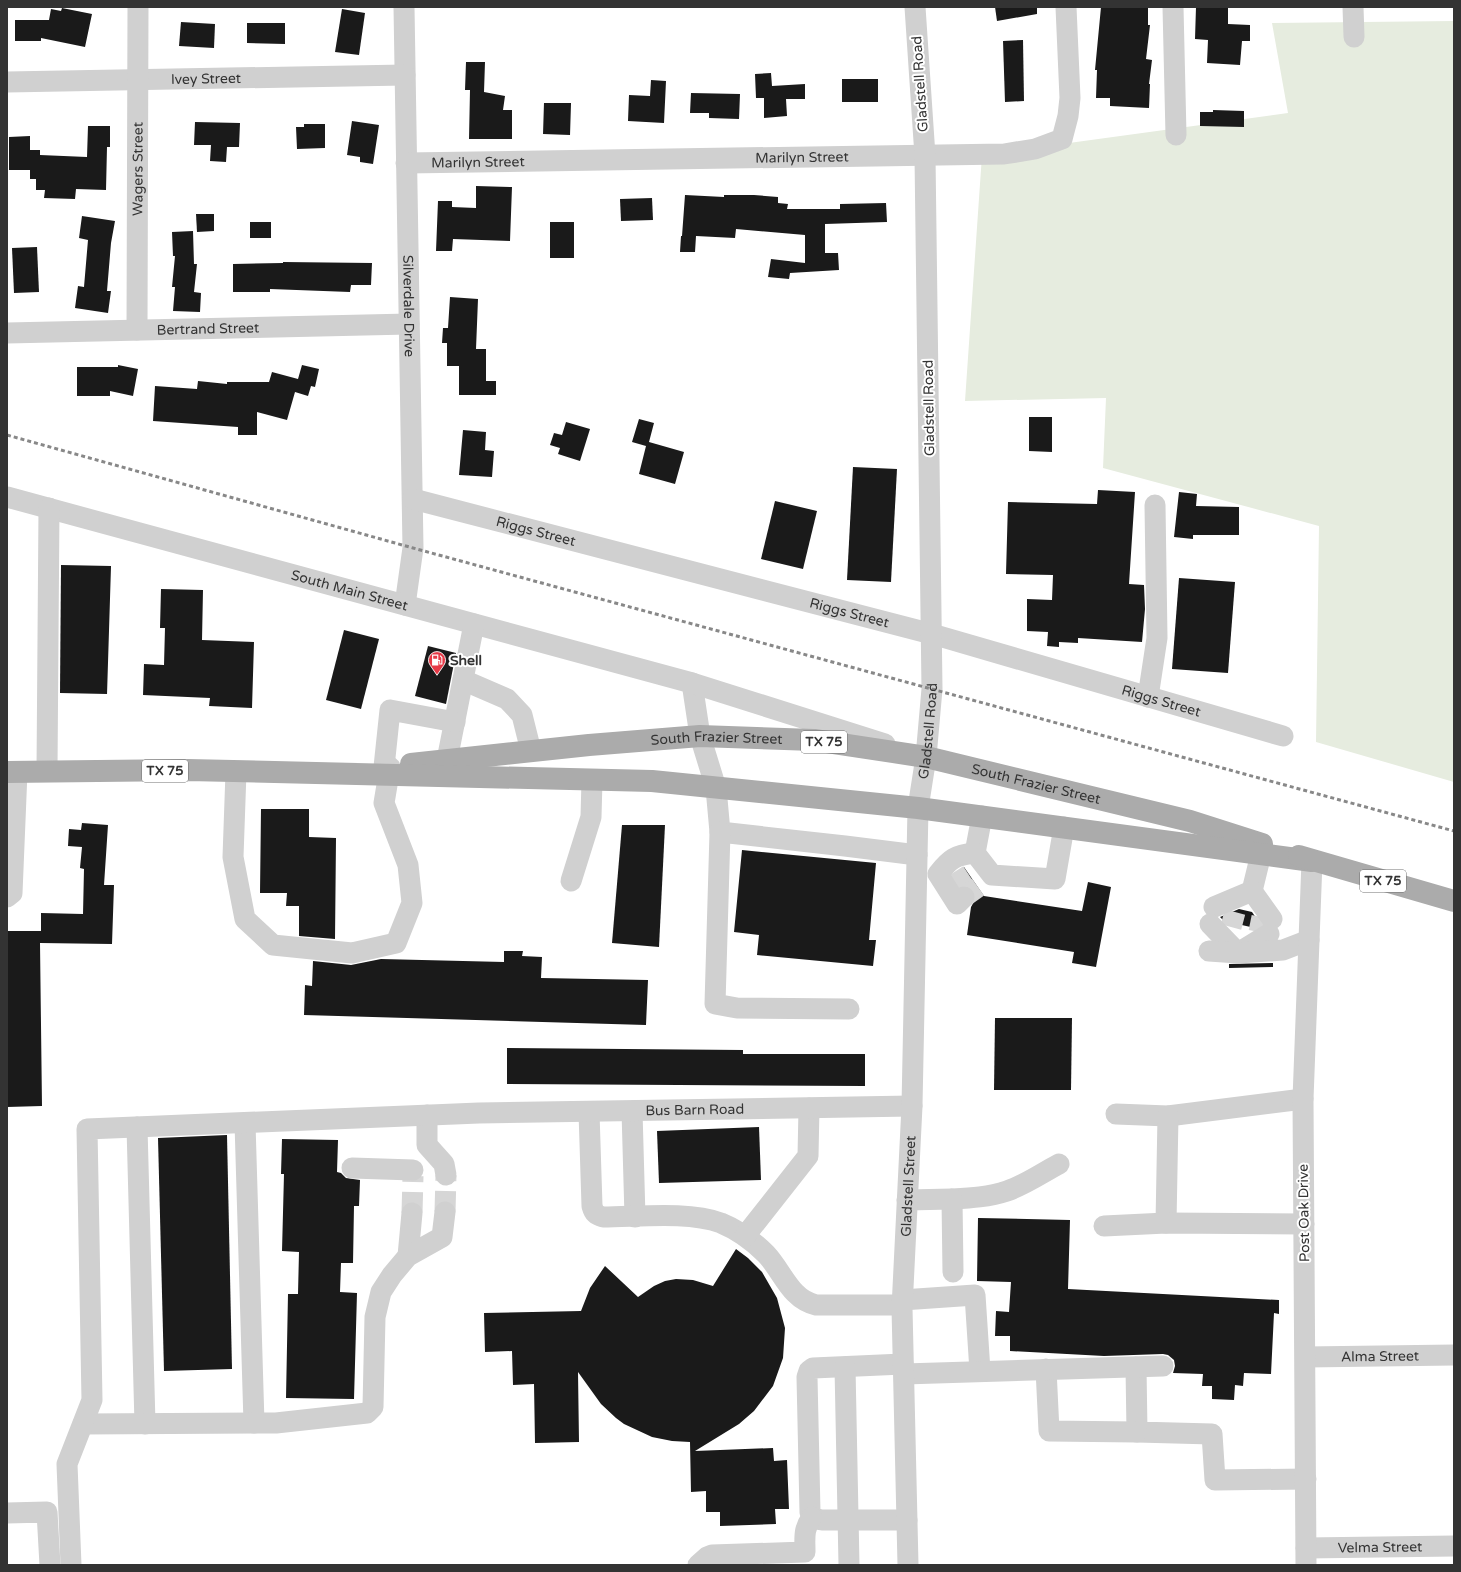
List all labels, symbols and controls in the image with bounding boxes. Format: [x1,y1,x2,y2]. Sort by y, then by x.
street label: Gladstell Road [908,35,932,133]
street label: Ivey Street [171,69,242,88]
street label: Wagers Street [129,121,146,216]
street label: Marilyn Street [755,148,849,166]
street label: Marilyn Street [431,153,526,171]
street label: Silverdale Drive [400,255,418,357]
street label: Bertrand Street [156,319,260,338]
street label: Gladstell Road [920,360,938,456]
street label: Riggs Street [494,512,578,550]
street label: South Main Street [289,566,411,614]
street label: Riggs Street [808,594,892,631]
fuel station icon: Shell [427,650,447,675]
place label: Shell [450,652,482,669]
street label: Riggs Street [1120,681,1203,720]
street label: Gladstell Road [914,683,941,780]
street label: South Frazier Street [650,727,784,748]
road number: TX 75 [801,731,847,753]
road number: TX 75 [142,760,188,782]
street label: South Frazier Street [970,760,1103,808]
road number: TX 75 [1360,870,1406,892]
street label: Bus Barn Road [645,1100,744,1119]
street label: Gladstell Street [897,1135,919,1237]
street label: Post Oak Drive [1295,1164,1313,1262]
street label: Alma Street [1341,1347,1420,1365]
street label: Velma Street [1337,1538,1423,1556]

